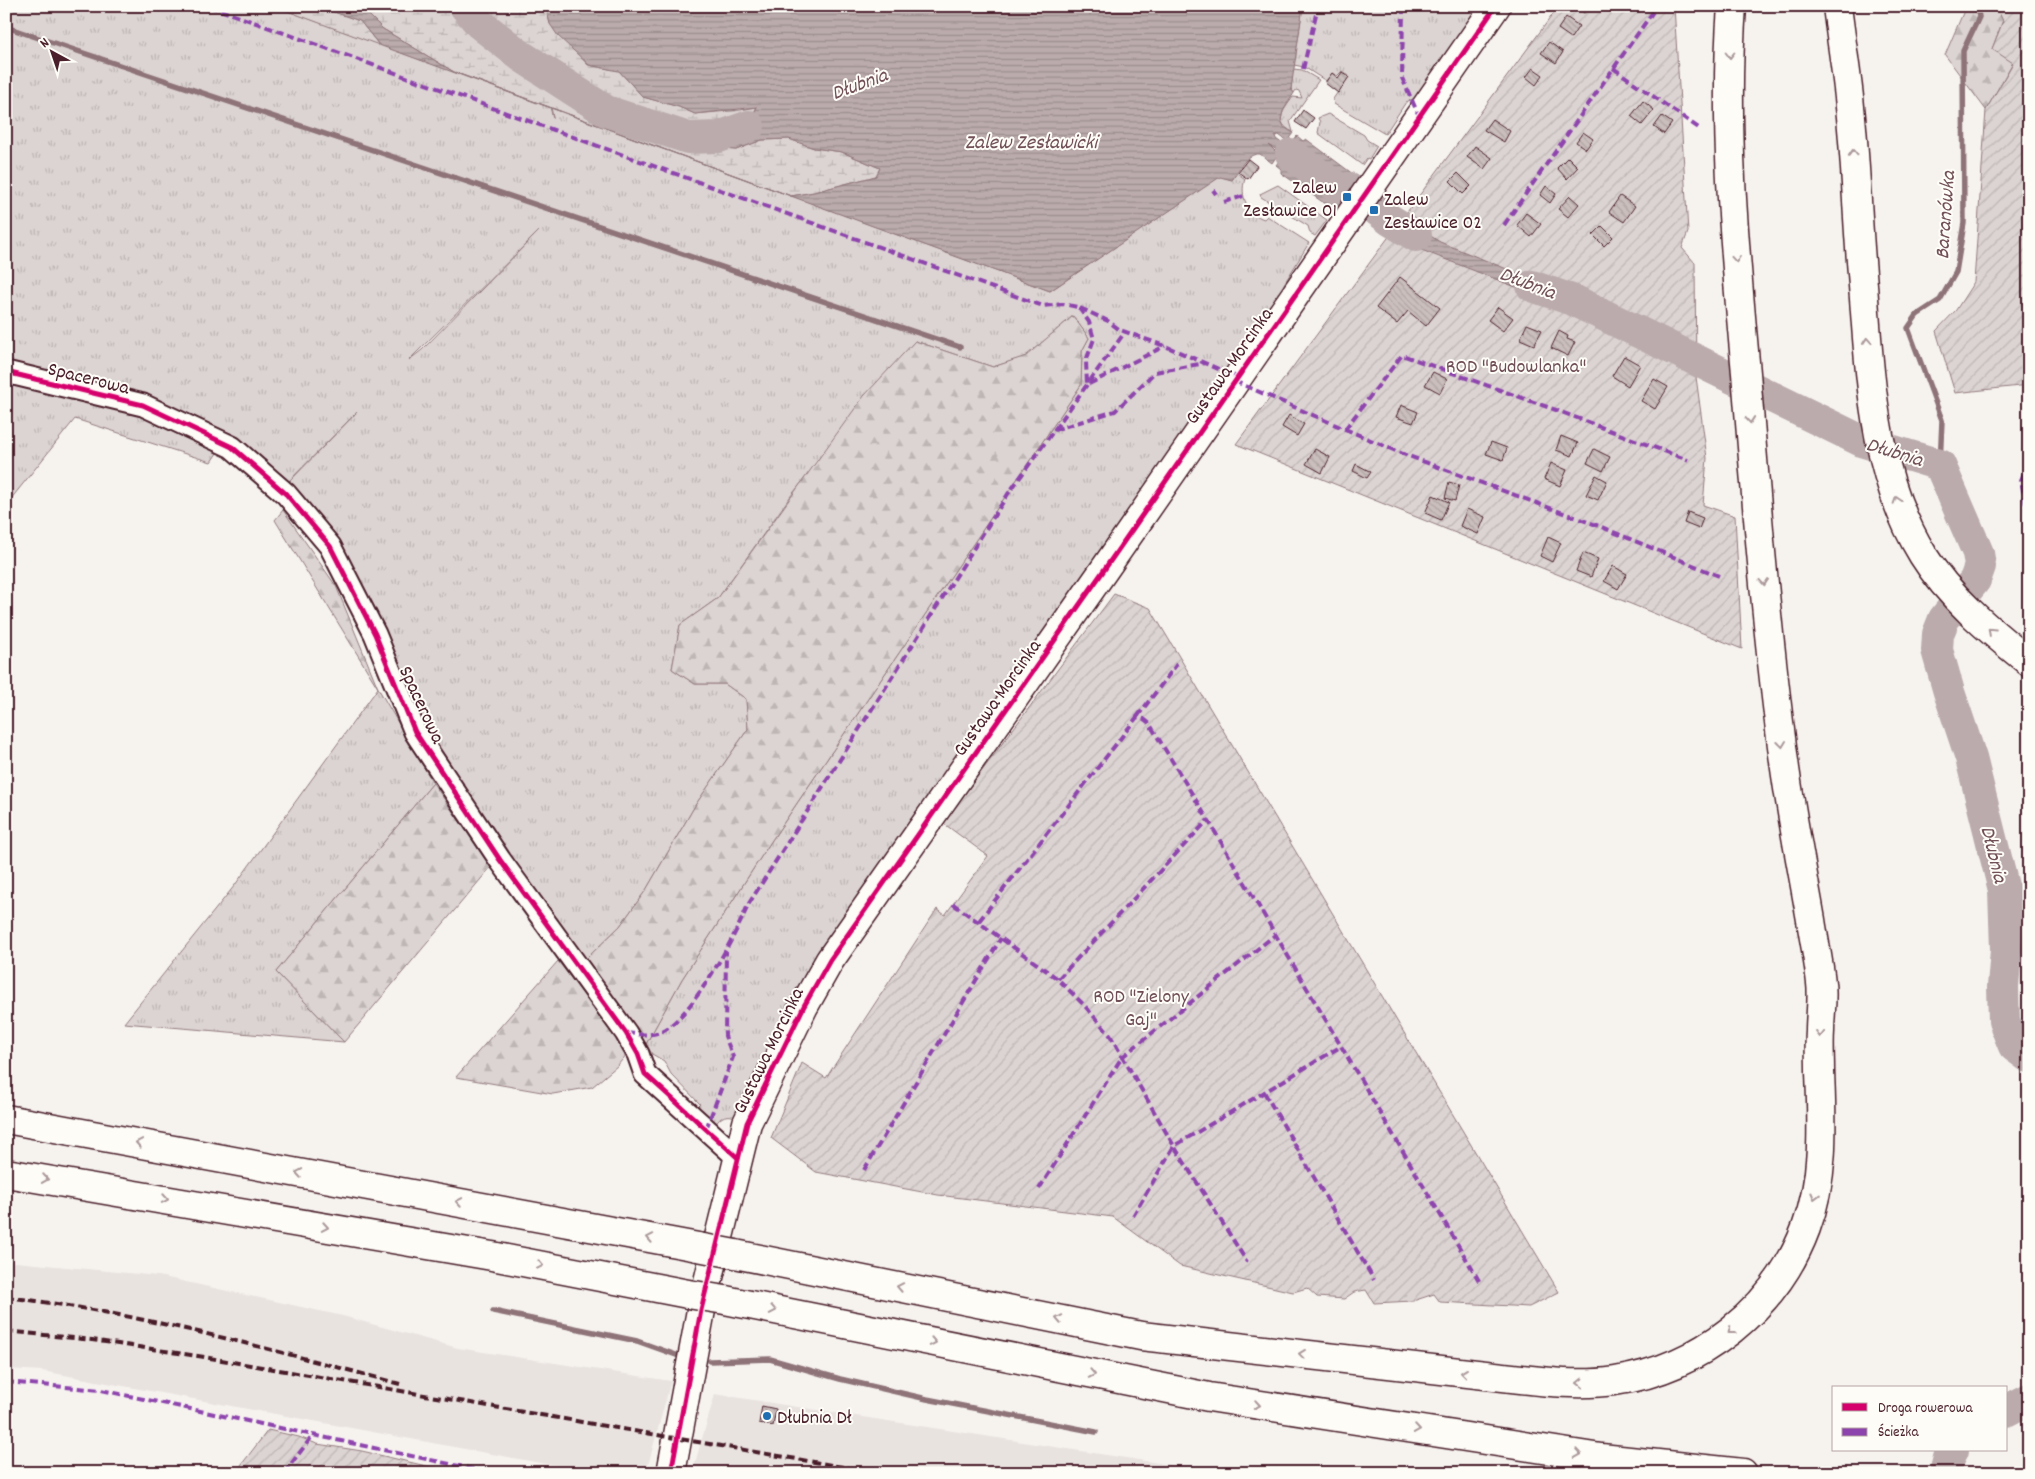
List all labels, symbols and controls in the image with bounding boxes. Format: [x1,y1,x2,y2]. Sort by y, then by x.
north arrow [28,28,78,78]
text: N [36,34,54,53]
one-way arrow [1725,52,1735,59]
water label: Dłubnia [828,61,893,110]
water label: Zalew Zesławicki [965,129,1100,159]
one-way arrow [1848,149,1859,157]
water label: Baranówka [1929,169,1965,260]
place label: Zalew Zesławice 01 [1243,175,1337,226]
place label: Zalew Zesławice 02 [1384,187,1482,238]
marker: Zalew Zesławice 01 [1341,191,1353,203]
marker: Zalew Zesławice 02 [1368,204,1380,216]
one-way arrow [1730,255,1741,263]
water label: Dłubnia [1495,260,1560,310]
street label: Gustawa Morcinka [1180,302,1282,431]
one-way arrow [1862,337,1873,345]
park label: ROD "Budowlanka" [1446,354,1586,382]
street label: Spacerowa [45,356,132,404]
one-way arrow [1744,417,1755,425]
water label: Dłubnia [1862,431,1927,477]
one-way arrow [1893,497,1903,505]
one-way arrow [1758,579,1769,587]
one-way arrow [1988,628,1997,637]
street label: Gustawa Morcinka [948,634,1050,763]
street label: Spacerowa [390,662,451,749]
one-way arrow [1776,740,1787,748]
water label: Dłubnia [1971,823,2014,887]
street label: Gustawa Morcinka [727,983,813,1119]
park label: ROD "Zielony Gaj" [1093,984,1190,1035]
one-way arrow [1815,1030,1825,1038]
one-way arrow [135,1139,144,1149]
one-way arrow [295,1168,303,1179]
one-way arrow [40,1173,49,1183]
one-way arrow [1810,1191,1821,1200]
one-way arrow [161,1193,170,1203]
one-way arrow [454,1198,463,1208]
one-way arrow [321,1221,330,1231]
one-way arrow [646,1233,655,1244]
one-way arrow [535,1260,544,1270]
one-way arrow [896,1283,904,1293]
one-way arrow [769,1304,778,1315]
one-way arrow [1055,1315,1064,1325]
one-way arrow [1727,1325,1736,1334]
one-way arrow [928,1336,937,1347]
one-way arrow [1298,1349,1306,1360]
one-way arrow [1087,1368,1096,1379]
one-way arrow [1459,1368,1467,1379]
one-way arrow [1576,1378,1584,1388]
legend [1832,1386,2008,1452]
text: Droga rowerowa [1878,1398,1973,1420]
one-way arrow [1252,1399,1261,1409]
place label: Dłubnia Dł [777,1405,852,1433]
marker: Dłubnia Dł [761,1410,773,1422]
text: Ścieżka [1878,1422,1919,1444]
one-way arrow [1413,1424,1422,1434]
one-way arrow [1574,1449,1582,1459]

